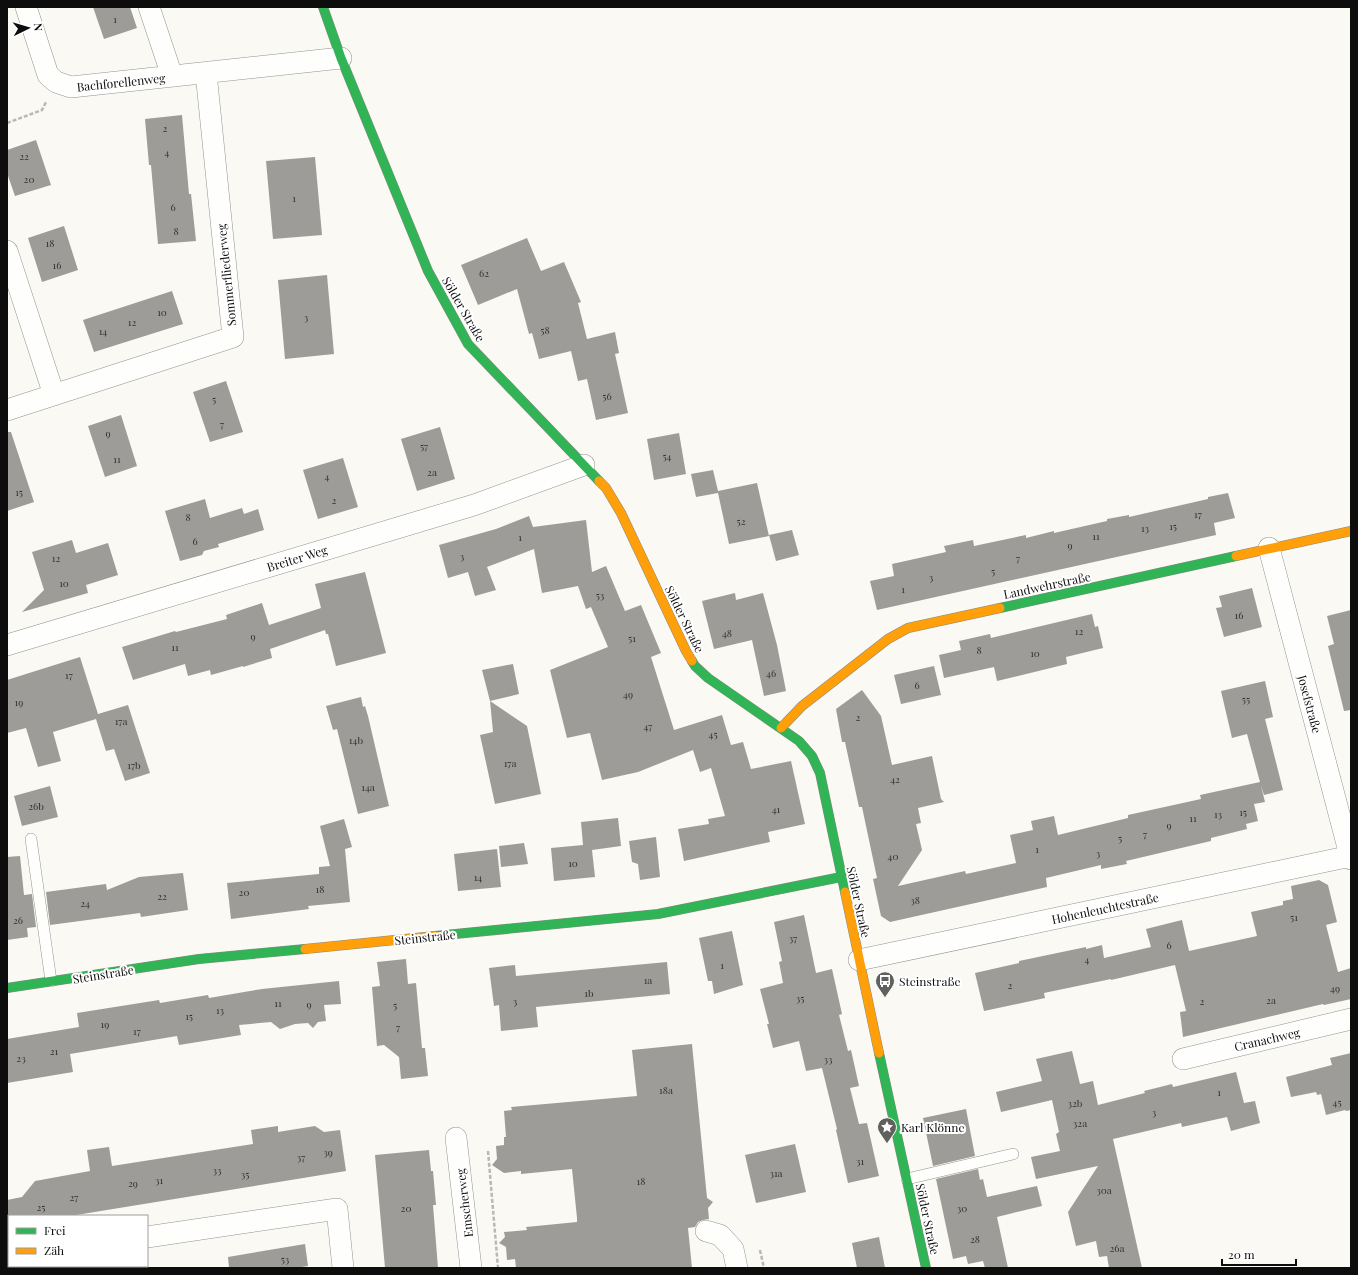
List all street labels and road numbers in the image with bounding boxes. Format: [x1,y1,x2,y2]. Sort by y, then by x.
street label: Bachforellenweg [76,69,167,95]
street label: Sommerfliederweg [213,222,239,327]
street label: Sölder Straße [439,274,489,344]
street label: Breiter Weg [265,541,330,575]
street label: Landwehrstraße [1002,568,1092,602]
street label: Sölder Straße [662,583,708,655]
street label: Josefstraße [1294,672,1325,735]
street label: Sölder Straße [844,865,874,939]
street label: Hohenleuchtestraße [1050,889,1160,927]
street label: Steinstraße [394,926,456,948]
street label: Steinstraße [71,961,135,987]
street label: Cranachweg [1233,1024,1302,1054]
street label: Emscherweg [452,1167,476,1238]
street label: Sölder Straße [913,1182,943,1256]

